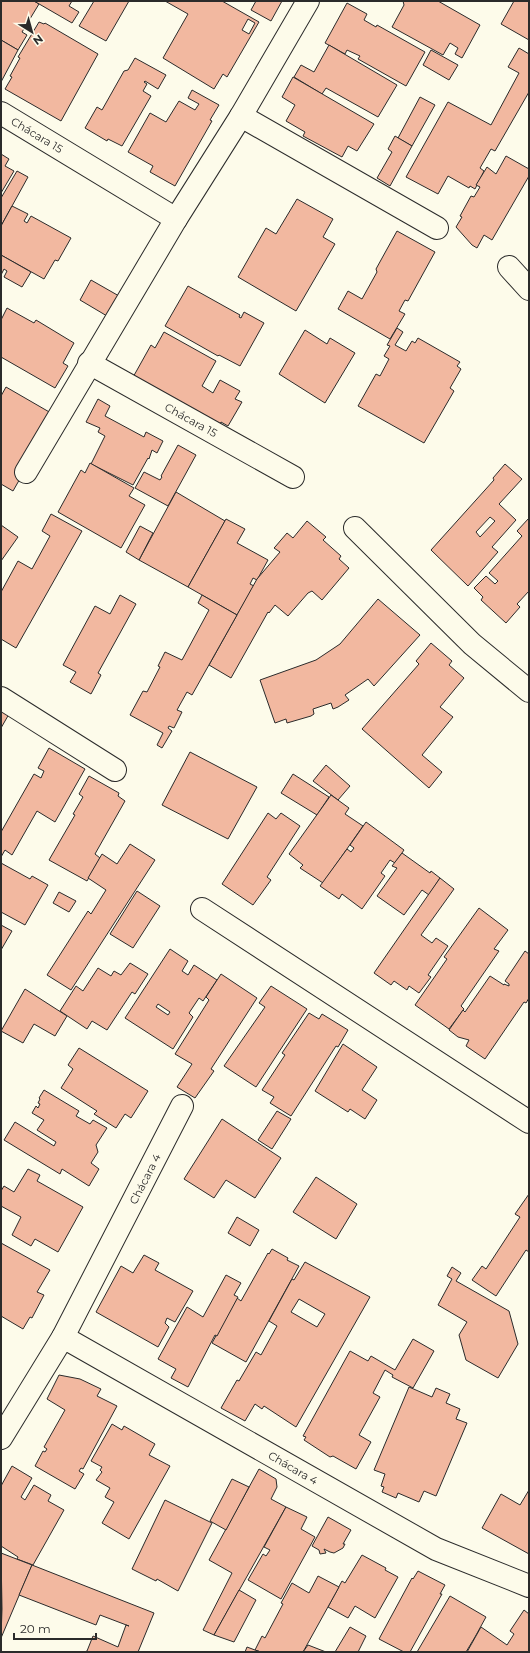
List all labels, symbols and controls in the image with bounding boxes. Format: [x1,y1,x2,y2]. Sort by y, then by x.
north arrow [12,12,52,52]
text: N [30,32,46,48]
street label: Chácara 15 [9,114,65,156]
street label: Chácara 15 [162,400,220,440]
street label: Chácara 4 [126,1151,164,1207]
street label: Chácara 4 [266,1448,321,1488]
scale bar [14,1615,96,1641]
text: 20 m [20,1621,51,1636]

